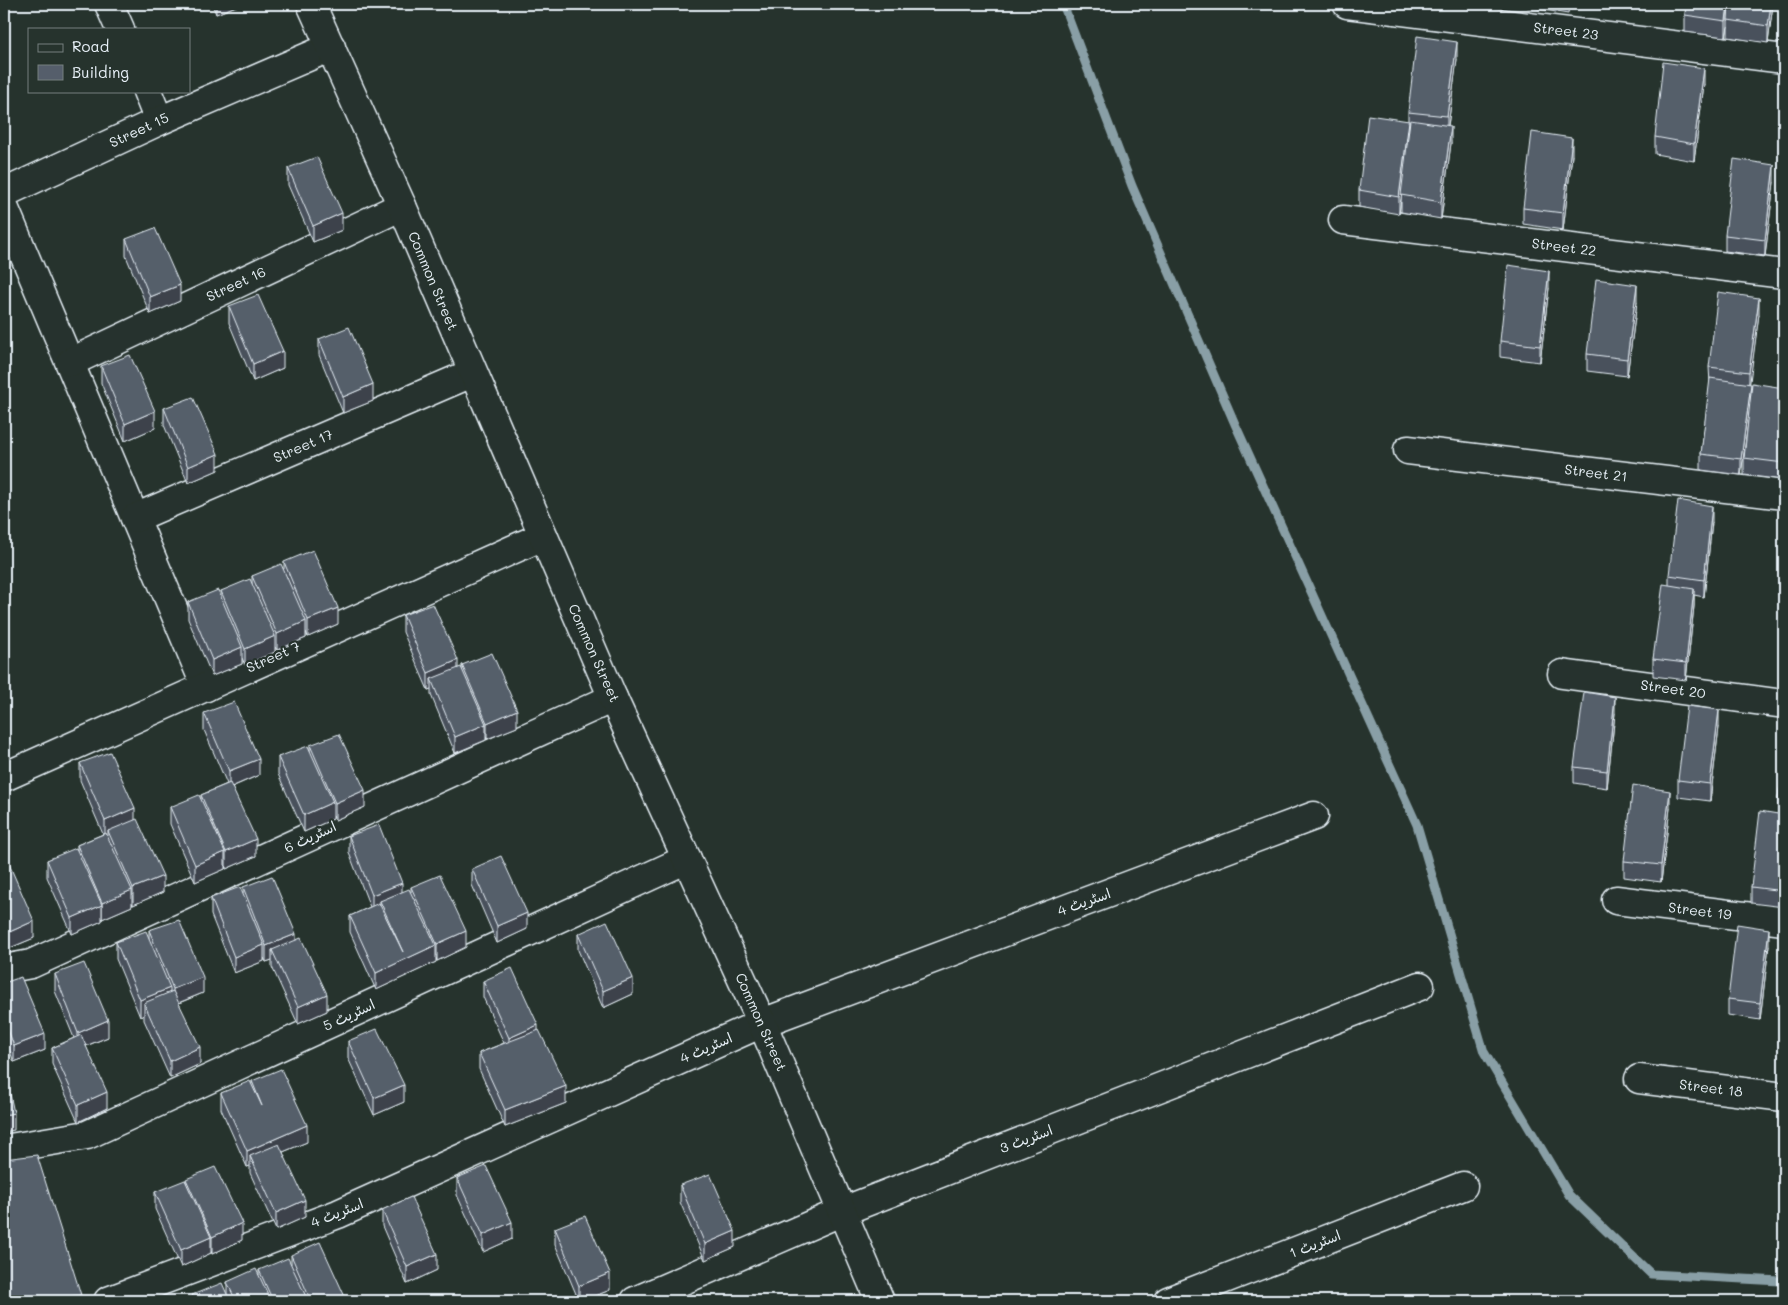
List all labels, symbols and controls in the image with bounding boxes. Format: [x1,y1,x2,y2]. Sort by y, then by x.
street label: Street 23 [1533,17,1599,44]
legend [28,28,190,92]
text: Road [72,36,109,56]
text: Building [72,62,129,82]
street label: Street 15 [106,108,172,152]
street label: Common Street [404,228,463,333]
street label: Street 22 [1531,233,1597,260]
street label: Street 16 [203,261,269,306]
street label: Street 17 [270,424,336,467]
street label: Street 21 [1564,459,1629,486]
street label: Common Street [564,601,625,705]
street label: Street 7 [243,636,303,677]
street label: Street 20 [1639,675,1707,703]
street label: اسٹریٹ 6 [281,816,339,857]
street label: اسٹریٹ 4 [1055,883,1113,920]
street label: Street 19 [1667,897,1733,924]
street label: Common Street [731,970,792,1074]
street label: اسٹریٹ 5 [320,994,378,1035]
street label: اسٹریٹ 4 [677,1028,735,1067]
street label: Street 18 [1678,1074,1744,1101]
street label: اسٹریٹ 3 [997,1120,1055,1157]
street label: اسٹریٹ 4 [308,1193,366,1232]
street label: اسٹریٹ 1 [1286,1225,1343,1262]

